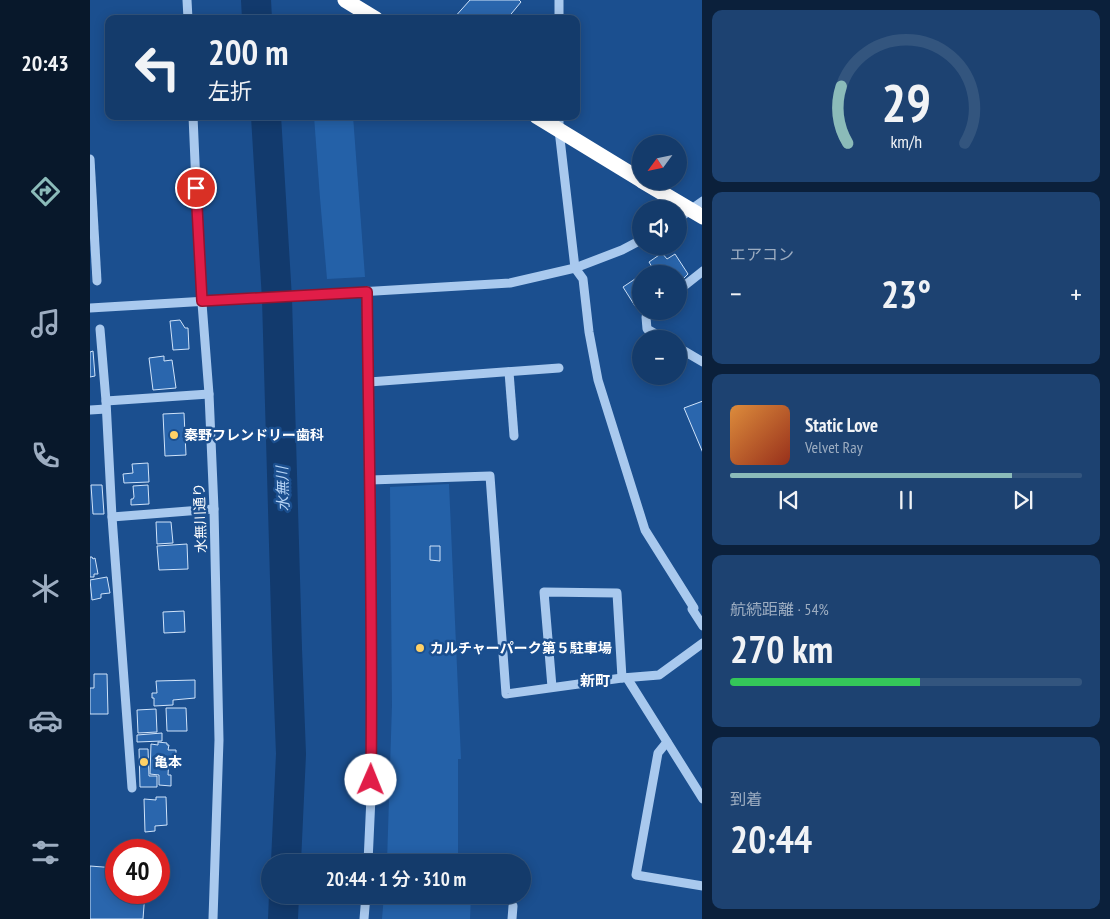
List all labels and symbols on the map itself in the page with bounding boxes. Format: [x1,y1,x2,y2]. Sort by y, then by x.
north arrow [632,135,688,190]
pin [175,167,217,209]
place label: 秦野フレンドリー歯科 [184,426,324,444]
marker: 秦野フレンドリー歯科 [168,429,180,441]
water label: 水無川 [272,464,293,512]
street label: 水無川通り [190,483,210,553]
place label: カルチャーパーク第５駐車場 [430,639,612,657]
marker: カルチャーパーク第５駐車場 [414,642,426,654]
district label: 新町 [580,671,610,690]
place label: 亀本 [154,753,182,771]
position arrow [344,753,396,805]
marker: 亀本 [138,756,150,768]
speed limit sign: 40 [105,839,170,904]

